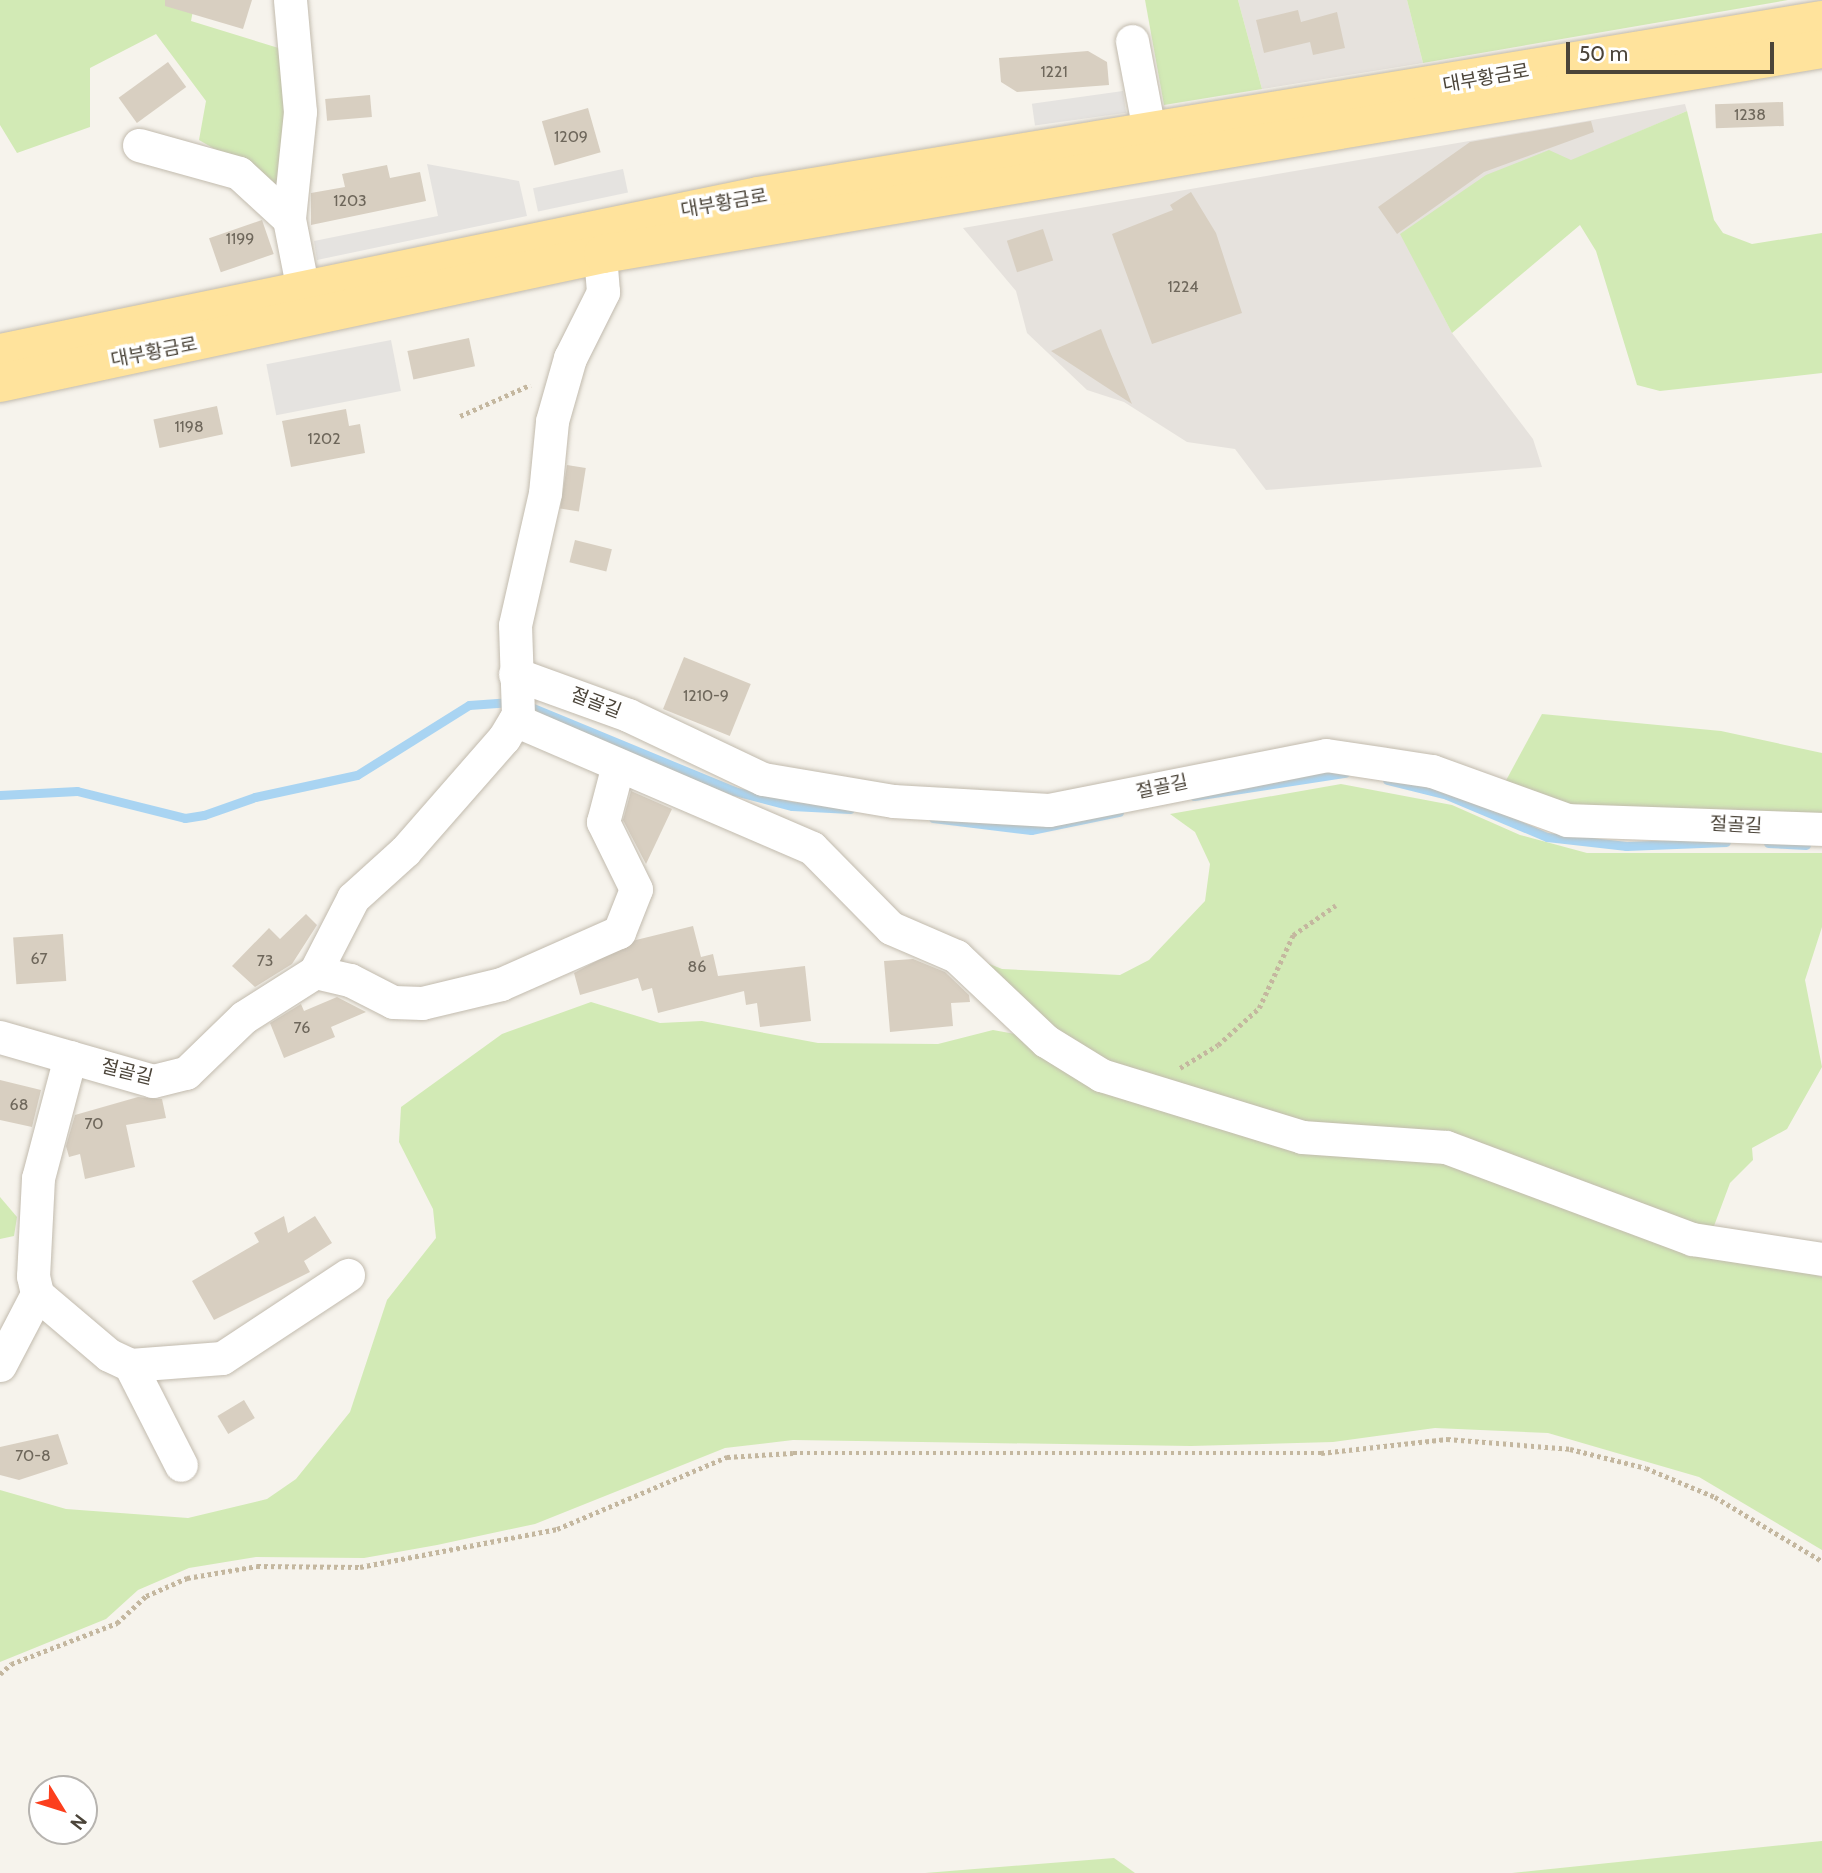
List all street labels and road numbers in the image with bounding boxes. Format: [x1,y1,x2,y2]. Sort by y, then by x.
street label: 대부황금로 [1441,59,1531,97]
street label: 대부황금로 [679,184,769,222]
street label: 대부황금로 [109,332,199,372]
street label: 절골길 [567,683,625,723]
street label: 절골길 [1134,770,1190,804]
street label: 절골길 [1709,812,1763,838]
street label: 절골길 [99,1055,155,1089]

